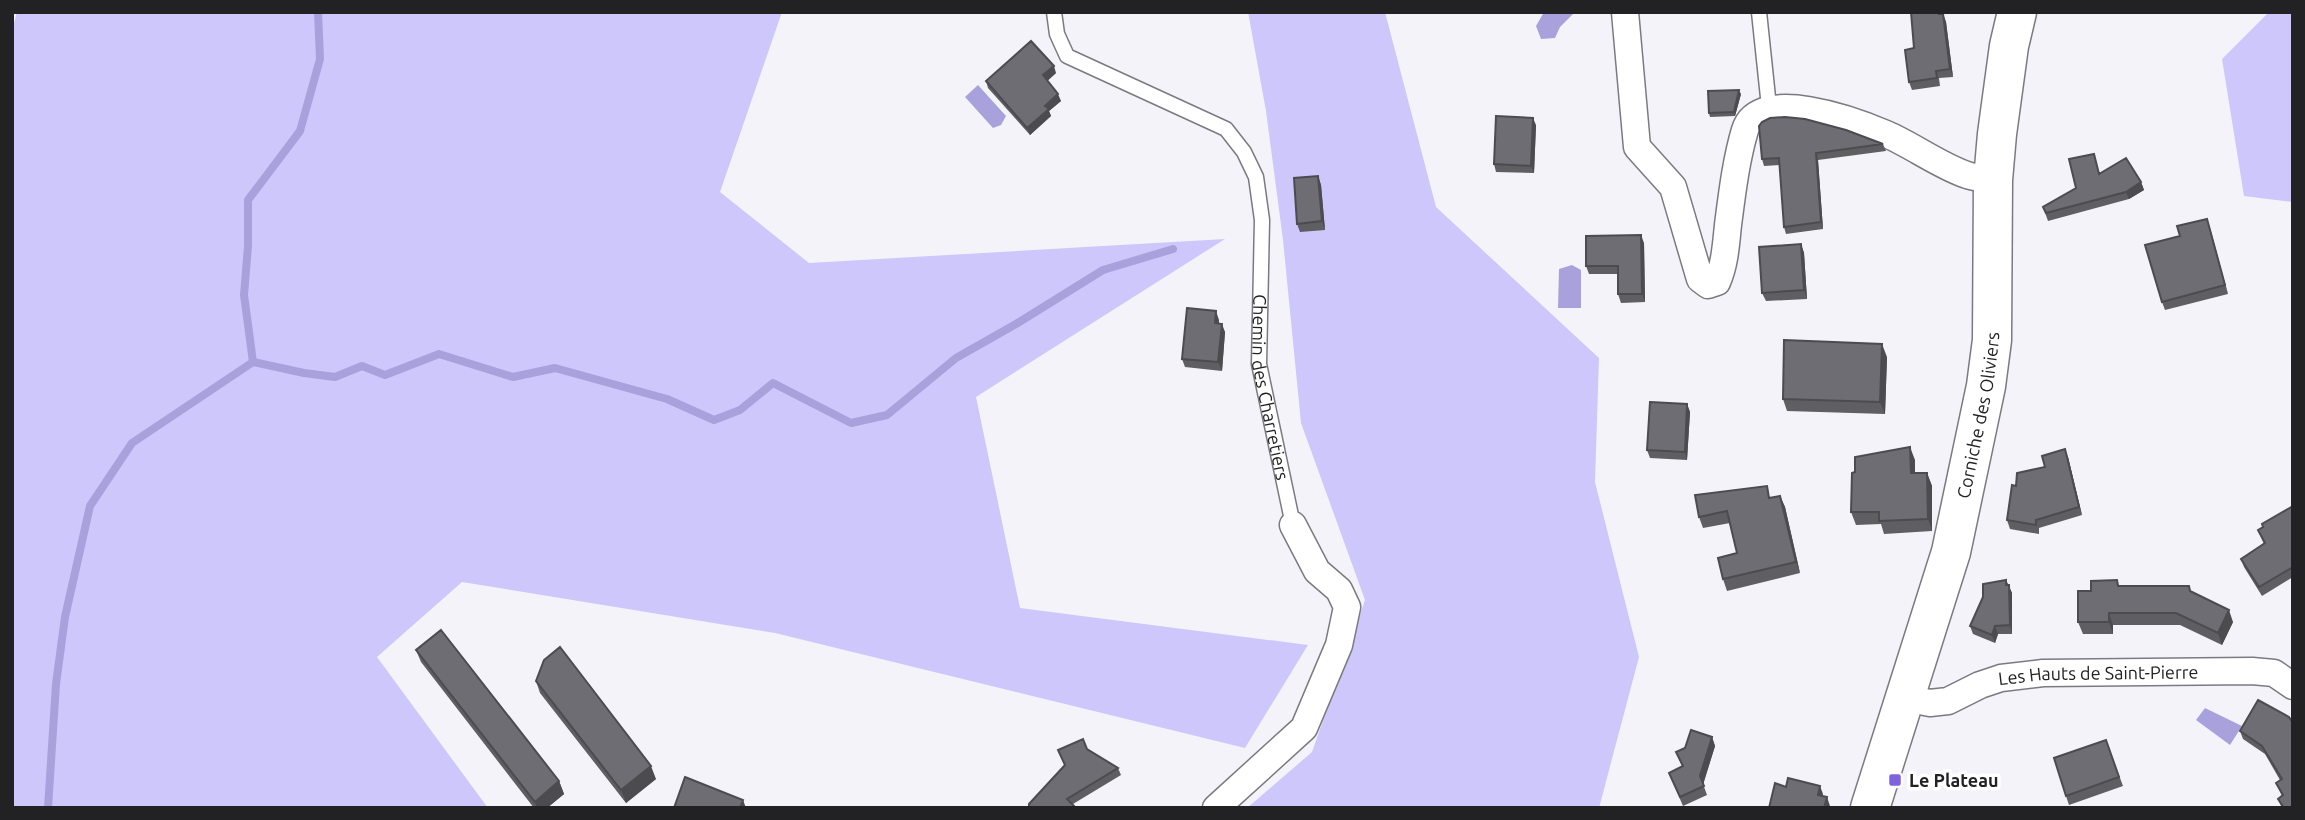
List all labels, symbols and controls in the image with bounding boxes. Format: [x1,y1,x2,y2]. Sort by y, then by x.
street label: Chemin des Charretiers [1248,294,1293,482]
street label: Corniche des Oliviers [1953,332,2002,500]
street label: Les Hauts de Saint-Pierre [1997,662,2199,688]
place label: Le Plateau [1909,770,1999,790]
marker: Le Plateau [1887,772,1903,788]

